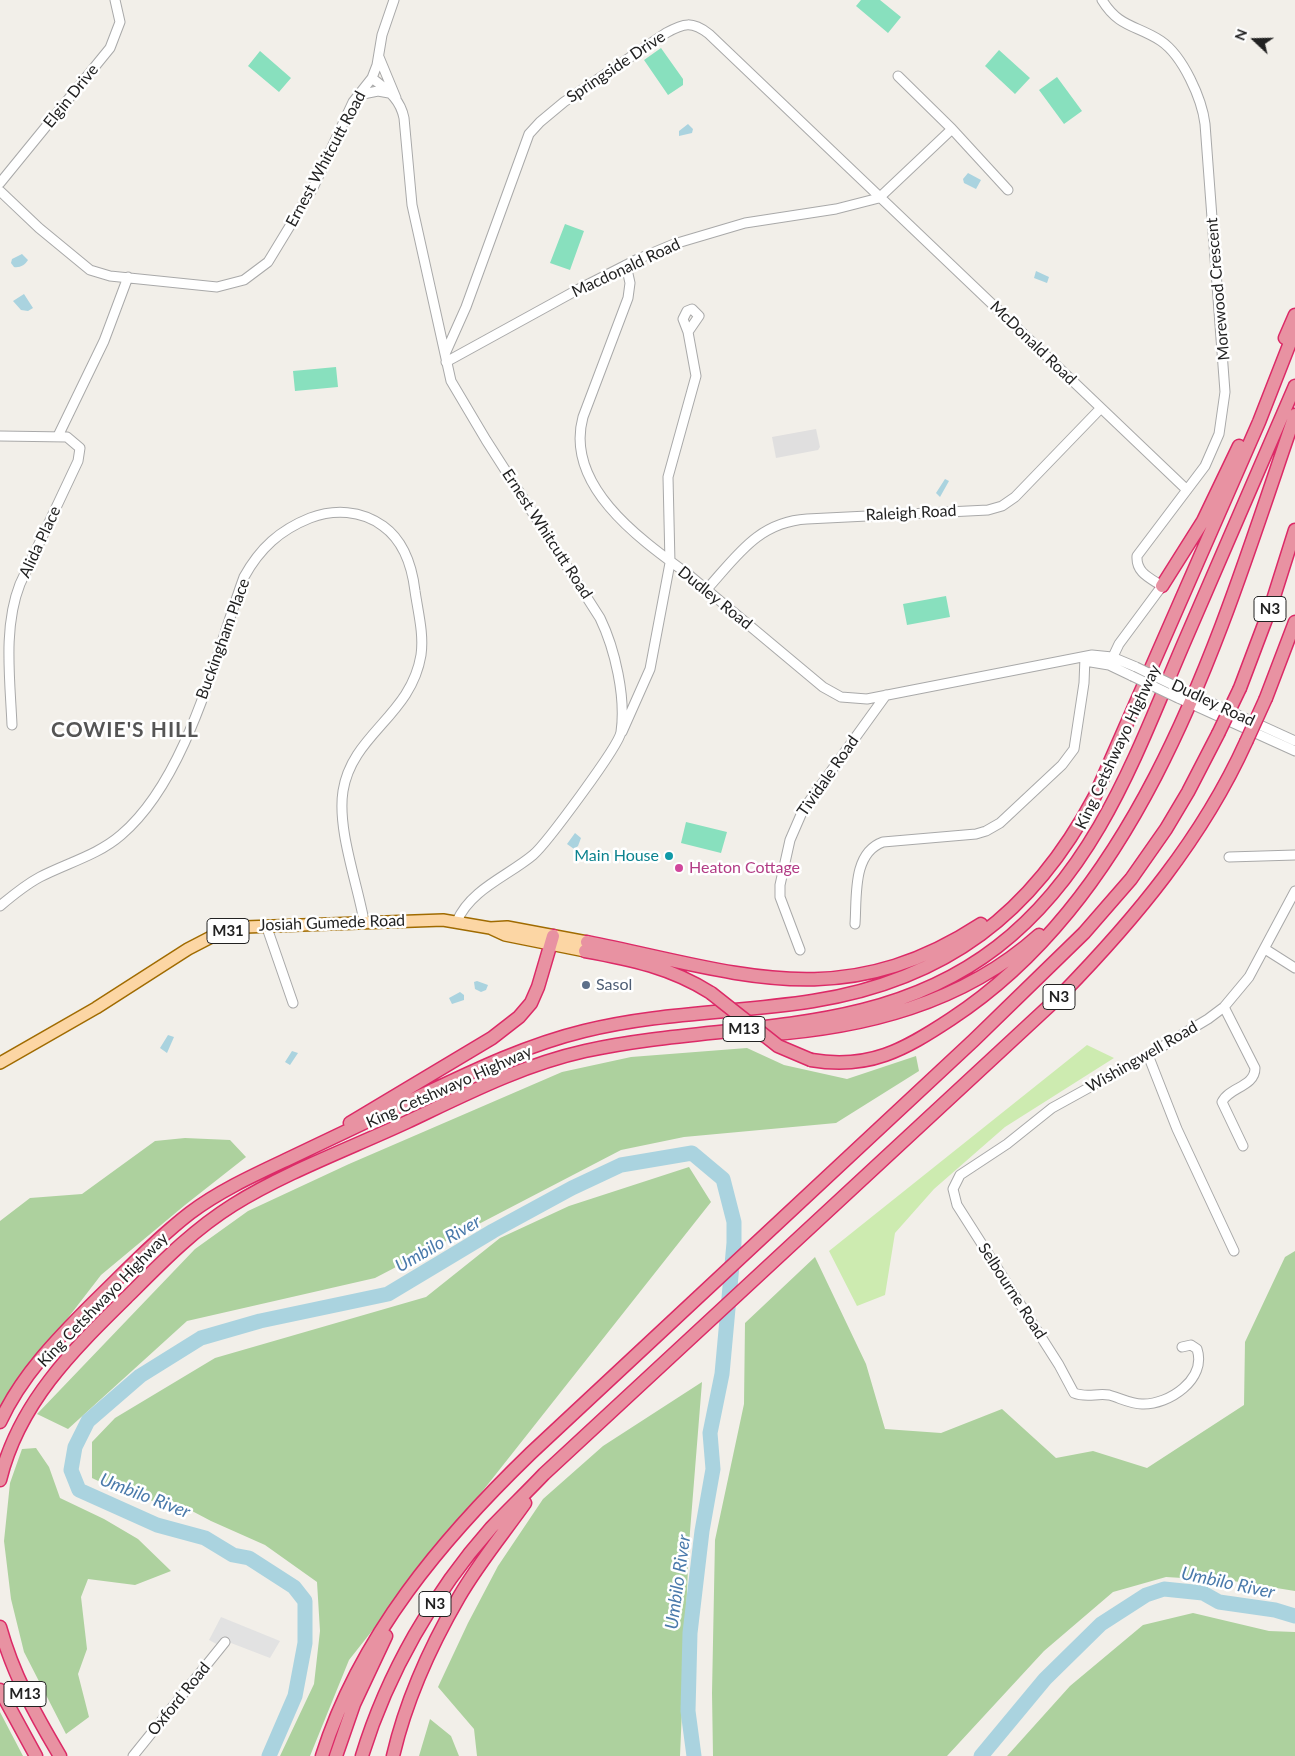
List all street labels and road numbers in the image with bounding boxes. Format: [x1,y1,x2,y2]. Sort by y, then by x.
street label: Springside Drive [563,27,669,107]
street label: Elgin Drive [40,60,102,132]
street label: Ernest Whitcutt Road [282,88,370,230]
street label: Morewood Crescent [1202,217,1234,361]
street label: Macdonald Road [569,235,683,301]
street label: McDonald Road [986,297,1080,389]
street label: Ernest Whitcutt Road [498,465,596,603]
street label: Raleigh Road [865,501,957,525]
street label: Alida Place [15,503,65,581]
street label: Dudley Road [674,562,756,634]
street label: Buckingham Place [192,576,254,702]
road number: N3 [1254,596,1286,622]
street label: King Cetshwayo Highway [1071,662,1165,832]
street label: Dudley Road [1168,675,1258,731]
street label: Tividale Road [793,732,863,820]
street label: Josiah Gumede Road [259,911,405,935]
road number: M31 [207,918,249,944]
road number: N3 [1043,984,1075,1010]
road number: M13 [723,1016,765,1042]
street label: Wishingwell Road [1083,1017,1201,1097]
street label: King Cetshwayo Highway [363,1042,535,1132]
street label: King Cetshwayo Highway [34,1229,172,1371]
street label: Selbourne Road [974,1239,1050,1343]
road number: N3 [419,1592,451,1616]
street label: Oxford Road [144,1658,214,1740]
road number: M13 [4,1682,46,1706]

